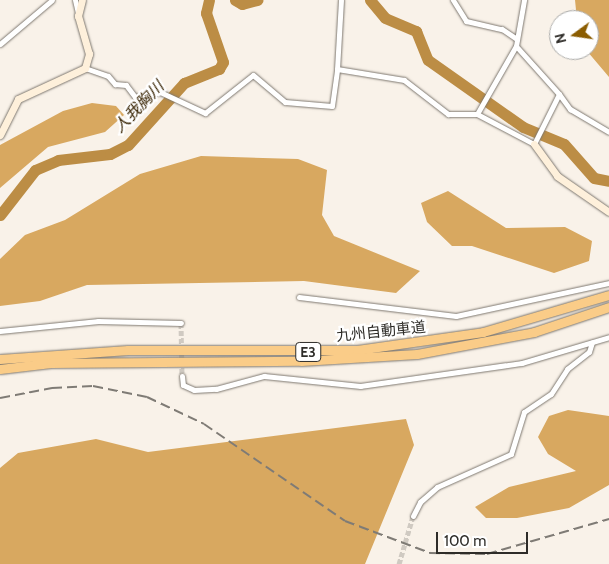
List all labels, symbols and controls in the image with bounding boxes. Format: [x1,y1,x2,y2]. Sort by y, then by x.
north arrow [549,10,599,60]
text: N [550,31,570,45]
water label: 人我胸川 [110,77,168,137]
street label: 九州自動車道 [335,318,427,346]
road number: E3 [294,341,322,364]
scale bar [439,522,532,554]
text: 100 m [444,532,486,550]

